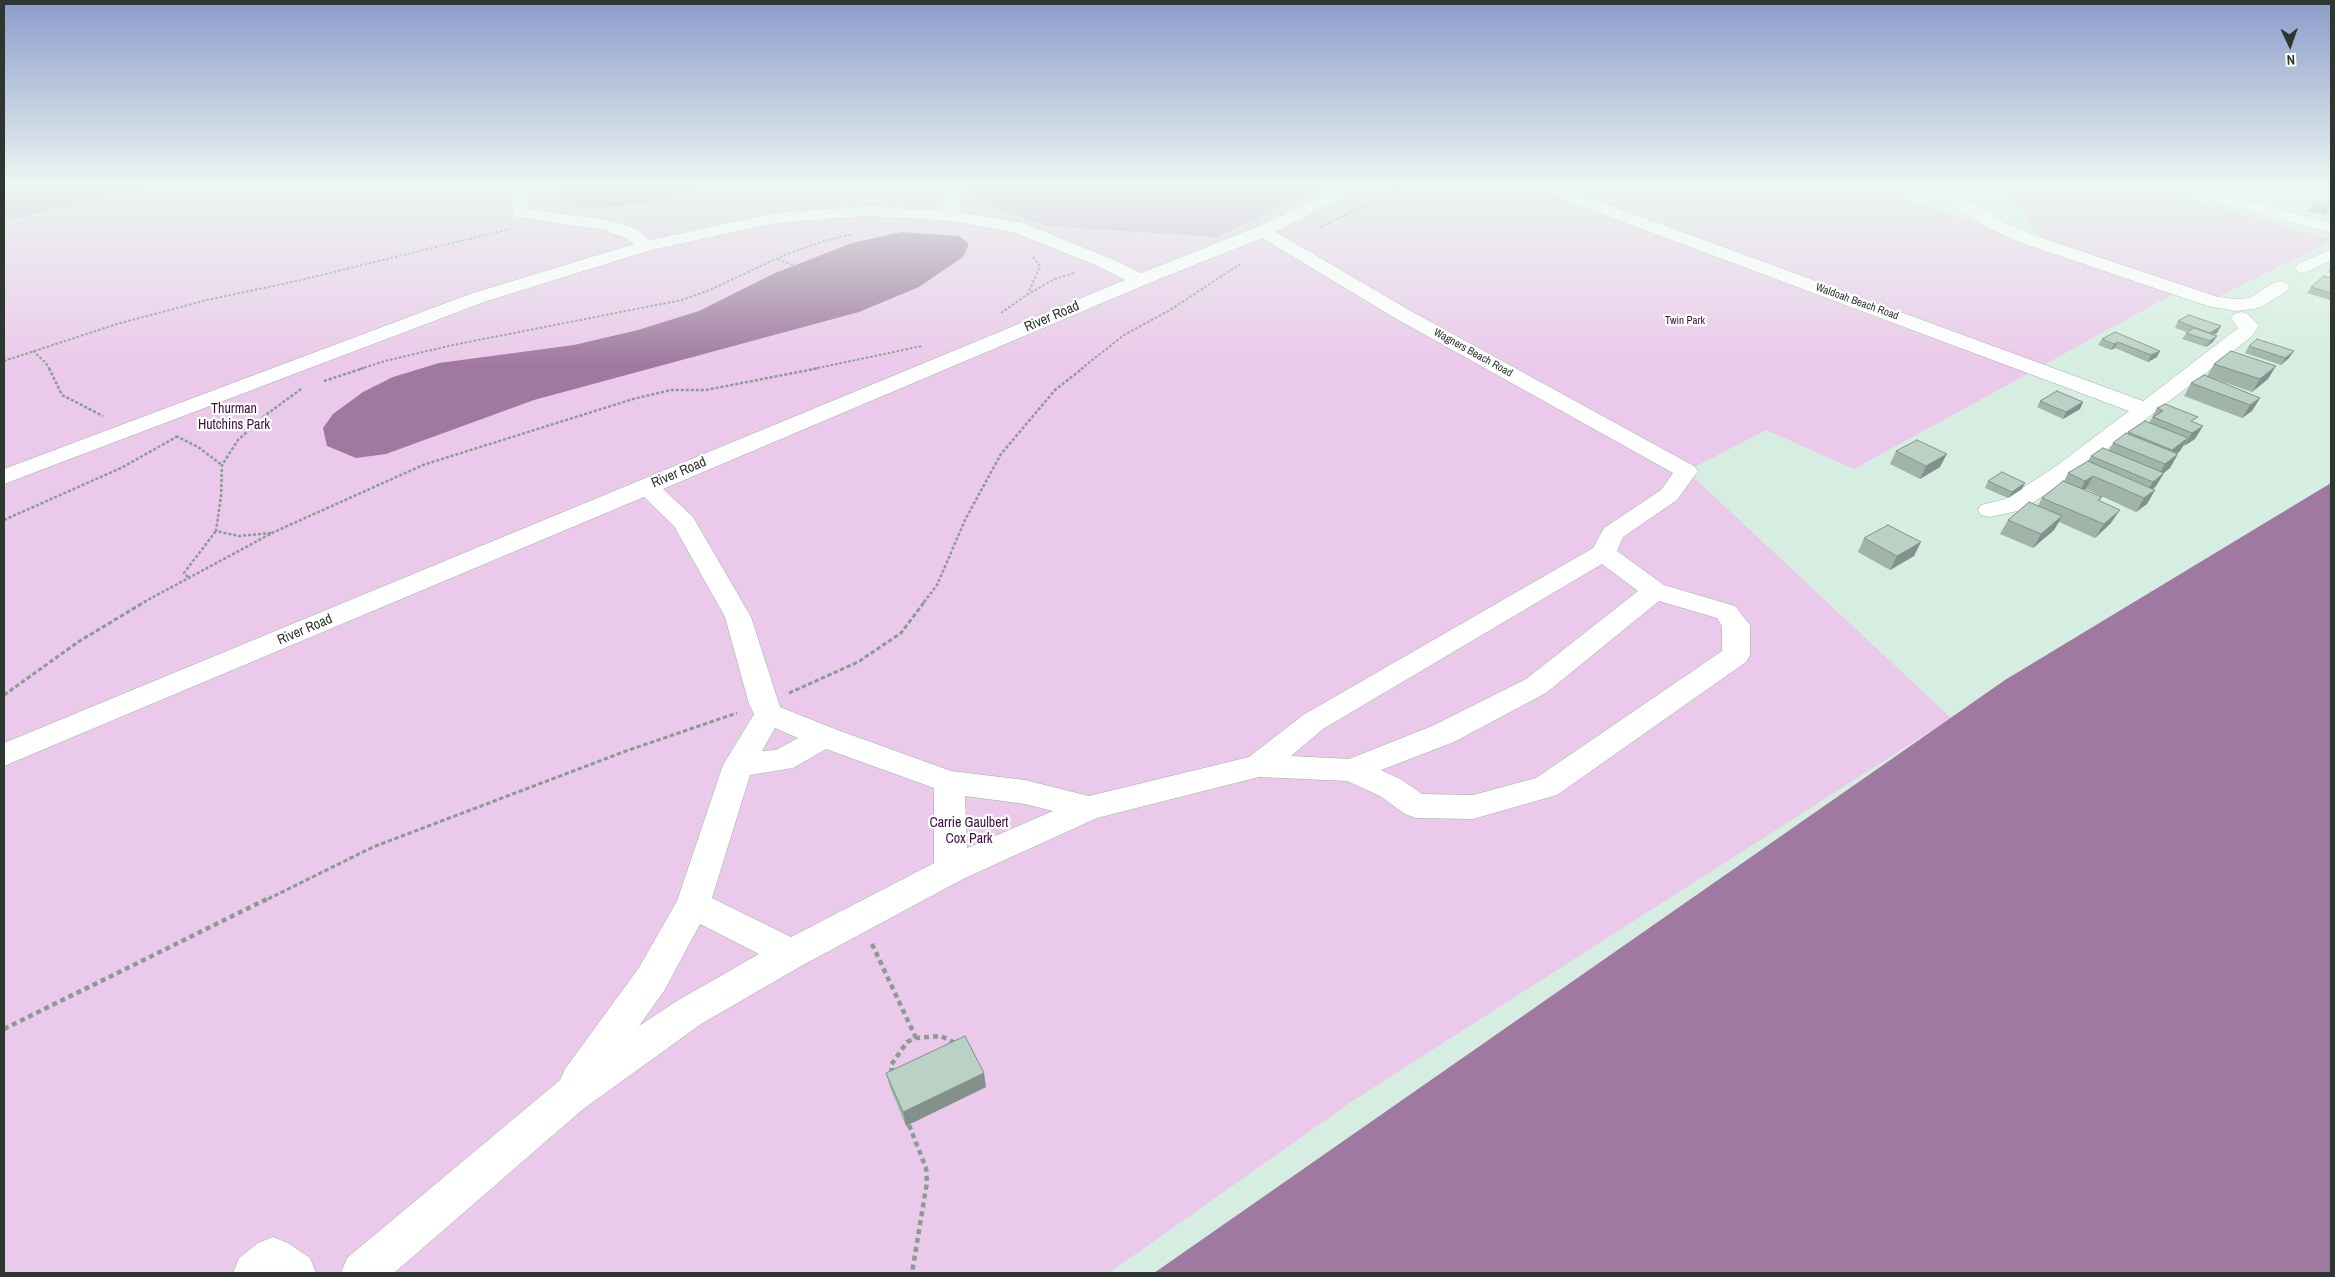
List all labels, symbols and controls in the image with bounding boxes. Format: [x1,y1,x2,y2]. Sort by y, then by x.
north arrow [2265,20,2315,70]
text: N [2286,51,2295,69]
street label: Waldoah Beach Road [1814,281,1900,323]
street label: River Road [1022,298,1082,336]
park label: Twin Park [1665,314,1705,328]
street label: Wagners Beach Road [1431,326,1515,380]
park label: Thurman Hutchins Park [198,401,270,434]
street label: River Road [649,454,709,492]
street label: River Road [275,611,335,649]
park label: Carrie Gaulbert Cox Park [929,815,1009,848]

